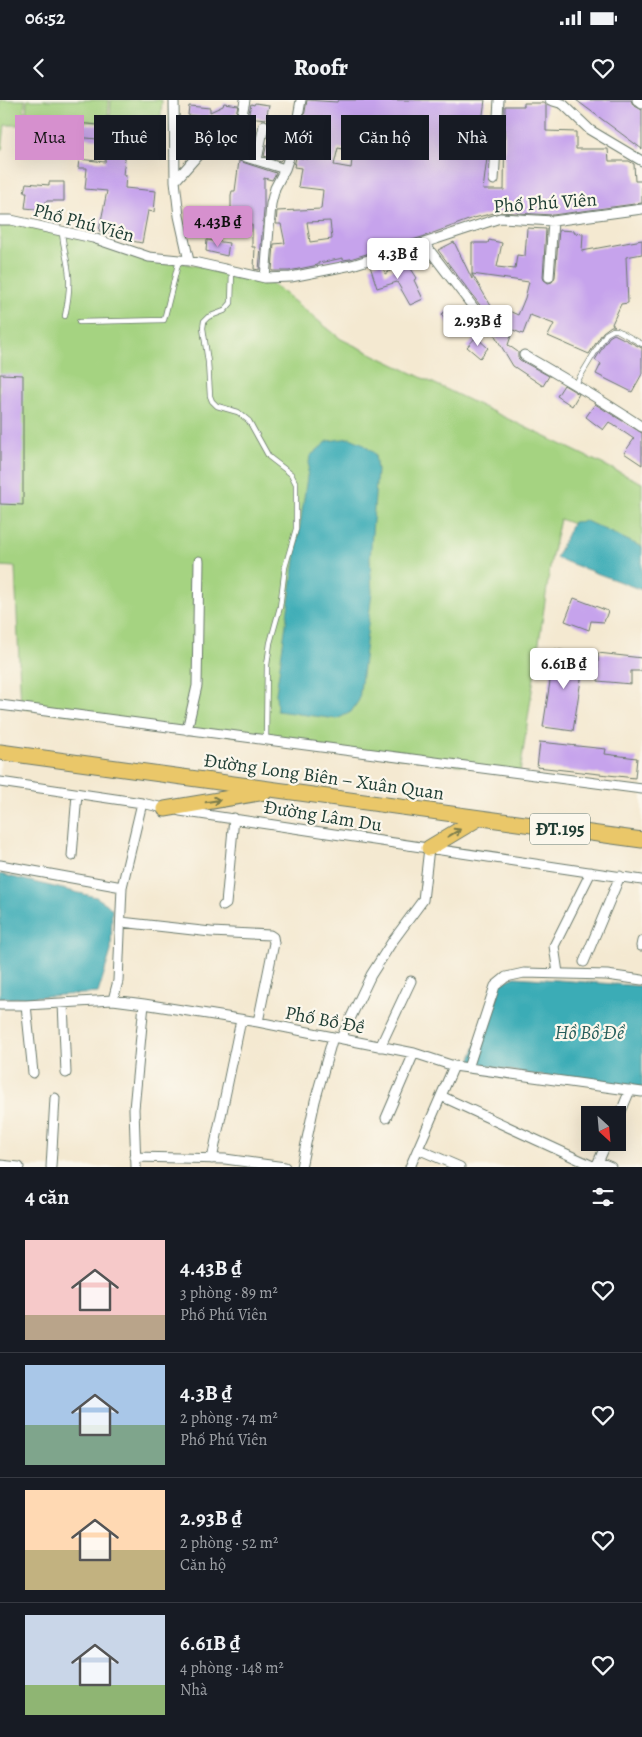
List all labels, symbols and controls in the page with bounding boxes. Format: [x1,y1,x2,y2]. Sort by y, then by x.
text: 06:52 [25,5,65,31]
text: Roofr [294,53,348,83]
icon: back [25,54,53,82]
icon: heart [589,54,617,82]
chip: Mua [15,115,84,160]
chip: Thuê [94,115,166,160]
chip: Bộ lọc [176,115,256,160]
chip: Mới [266,115,331,160]
chip: Căn hộ [341,115,429,160]
chip: Nhà [439,115,506,160]
street label: Phố Phú Viên [492,186,598,220]
street label: Phố Phú Viên [30,197,137,249]
pin: 4.43B ₫ [172,206,264,248]
text: 4.43B ₫ [194,211,242,233]
pin: 4.3B ₫ [357,238,439,280]
text: 4.3B ₫ [378,243,418,265]
pin: 2.93B ₫ [432,304,524,347]
text: 2.93B ₫ [454,310,502,332]
pin: 6.61B ₫ [518,648,610,690]
text: 6.61B ₫ [541,653,587,675]
street label: Đường Long Biên – Xuân Quan [202,747,446,807]
street label: Đường Lâm Du [262,794,384,838]
one-way arrow [205,795,221,805]
road number: ĐT.195 [530,814,590,844]
one-way arrow [446,828,460,838]
street label: Phố Bồ Đề [283,1000,367,1040]
water label: Hồ Bồ Đề [555,1019,626,1046]
north arrow [581,1106,626,1151]
map controls [581,1106,626,1151]
text: 4 căn [25,1183,69,1211]
icon: filters [589,1183,617,1211]
text: 4.43B ₫ [180,1254,242,1282]
icon: home [65,1260,125,1320]
icon: heart [589,1276,617,1304]
text: 3 phòng · 89 m² [180,1282,278,1304]
text: Phố Phú Viên [180,1304,267,1326]
text: 4.3B ₫ [180,1379,232,1407]
icon: home [65,1385,125,1445]
icon: heart [589,1401,617,1429]
text: 2 phòng · 74 m² [180,1407,278,1429]
text: Phố Phú Viên [180,1429,267,1451]
text: 2.93B ₫ [180,1504,242,1532]
icon: home [65,1510,125,1570]
icon: heart [589,1526,617,1554]
text: 2 phòng · 52 m² [180,1532,278,1554]
text: Căn hộ [180,1554,226,1576]
text: 6.61B ₫ [180,1629,240,1657]
icon: home [65,1635,125,1695]
icon: heart [589,1651,617,1679]
text: 4 phòng · 148 m² [180,1657,284,1679]
text: Nhà [180,1679,208,1701]

